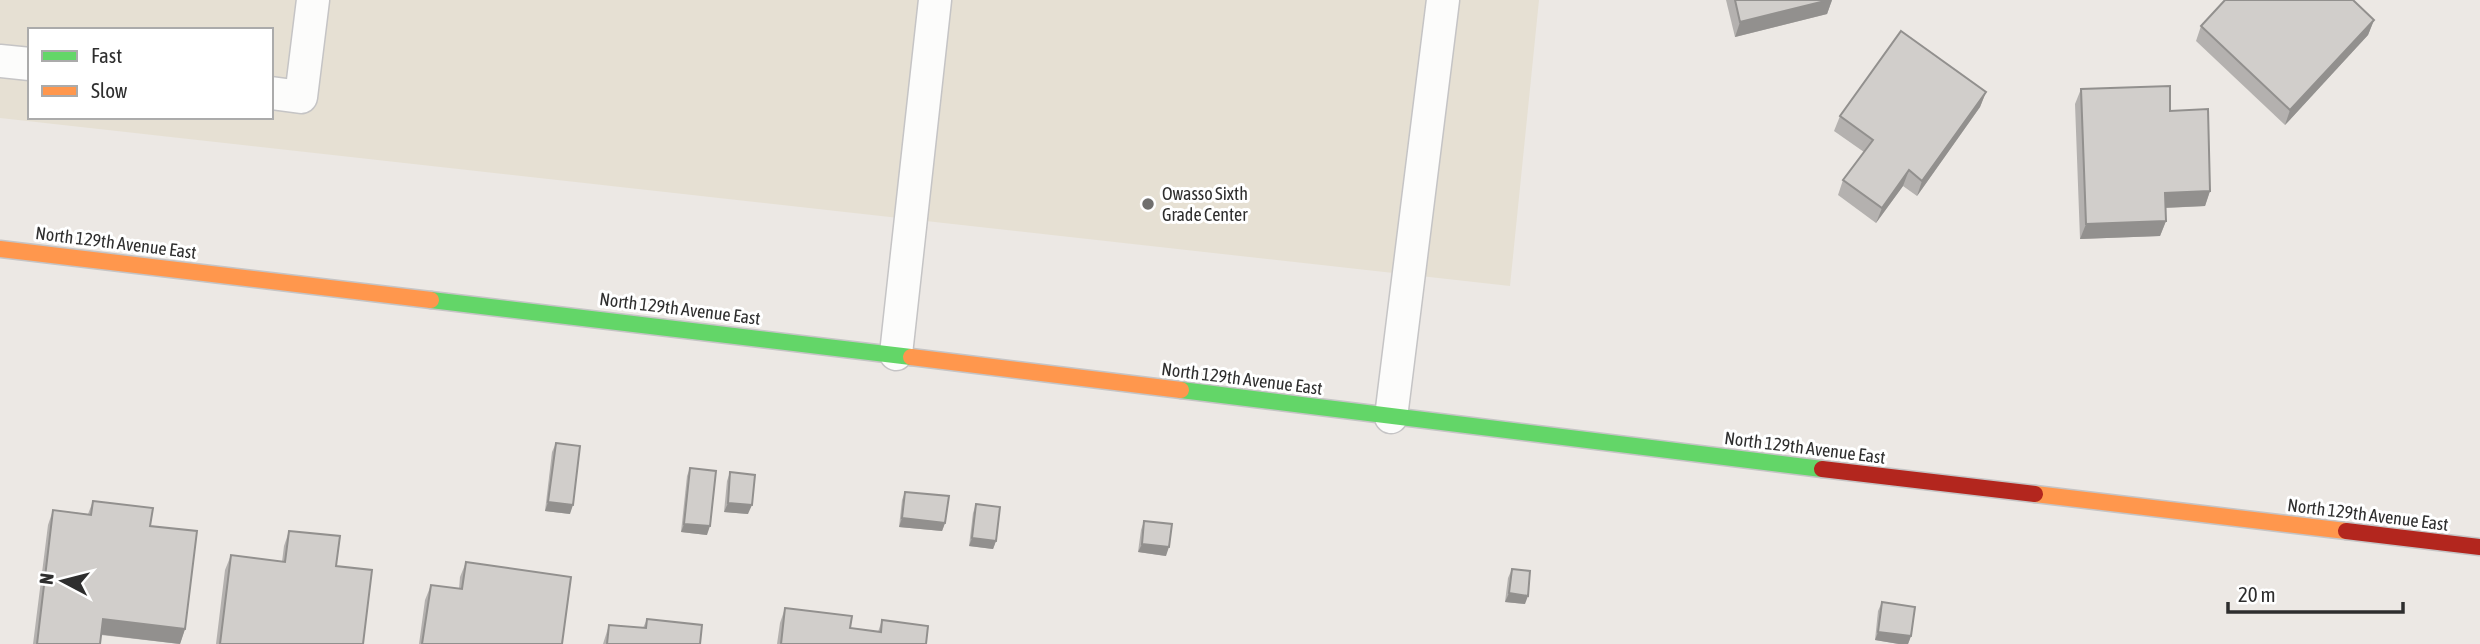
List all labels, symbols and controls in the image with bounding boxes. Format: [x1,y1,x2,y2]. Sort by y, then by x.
legend [28,28,273,119]
text: Fast [91,43,122,67]
text: Slow [91,78,128,102]
place label: Owasso Sixth Grade Center [1162,183,1248,225]
marker: Owasso Sixth Grade Center [1140,196,1156,212]
street label: North 129th Avenue East [34,222,198,263]
street label: North 129th Avenue East [598,288,762,329]
street label: North 129th Avenue East [1160,358,1324,399]
street label: North 129th Avenue East [1723,427,1887,468]
street label: North 129th Avenue East [2286,494,2450,535]
north arrow [28,546,98,616]
scale bar [2228,570,2403,614]
text: N [35,572,58,586]
text: 20 m [2238,582,2276,606]

